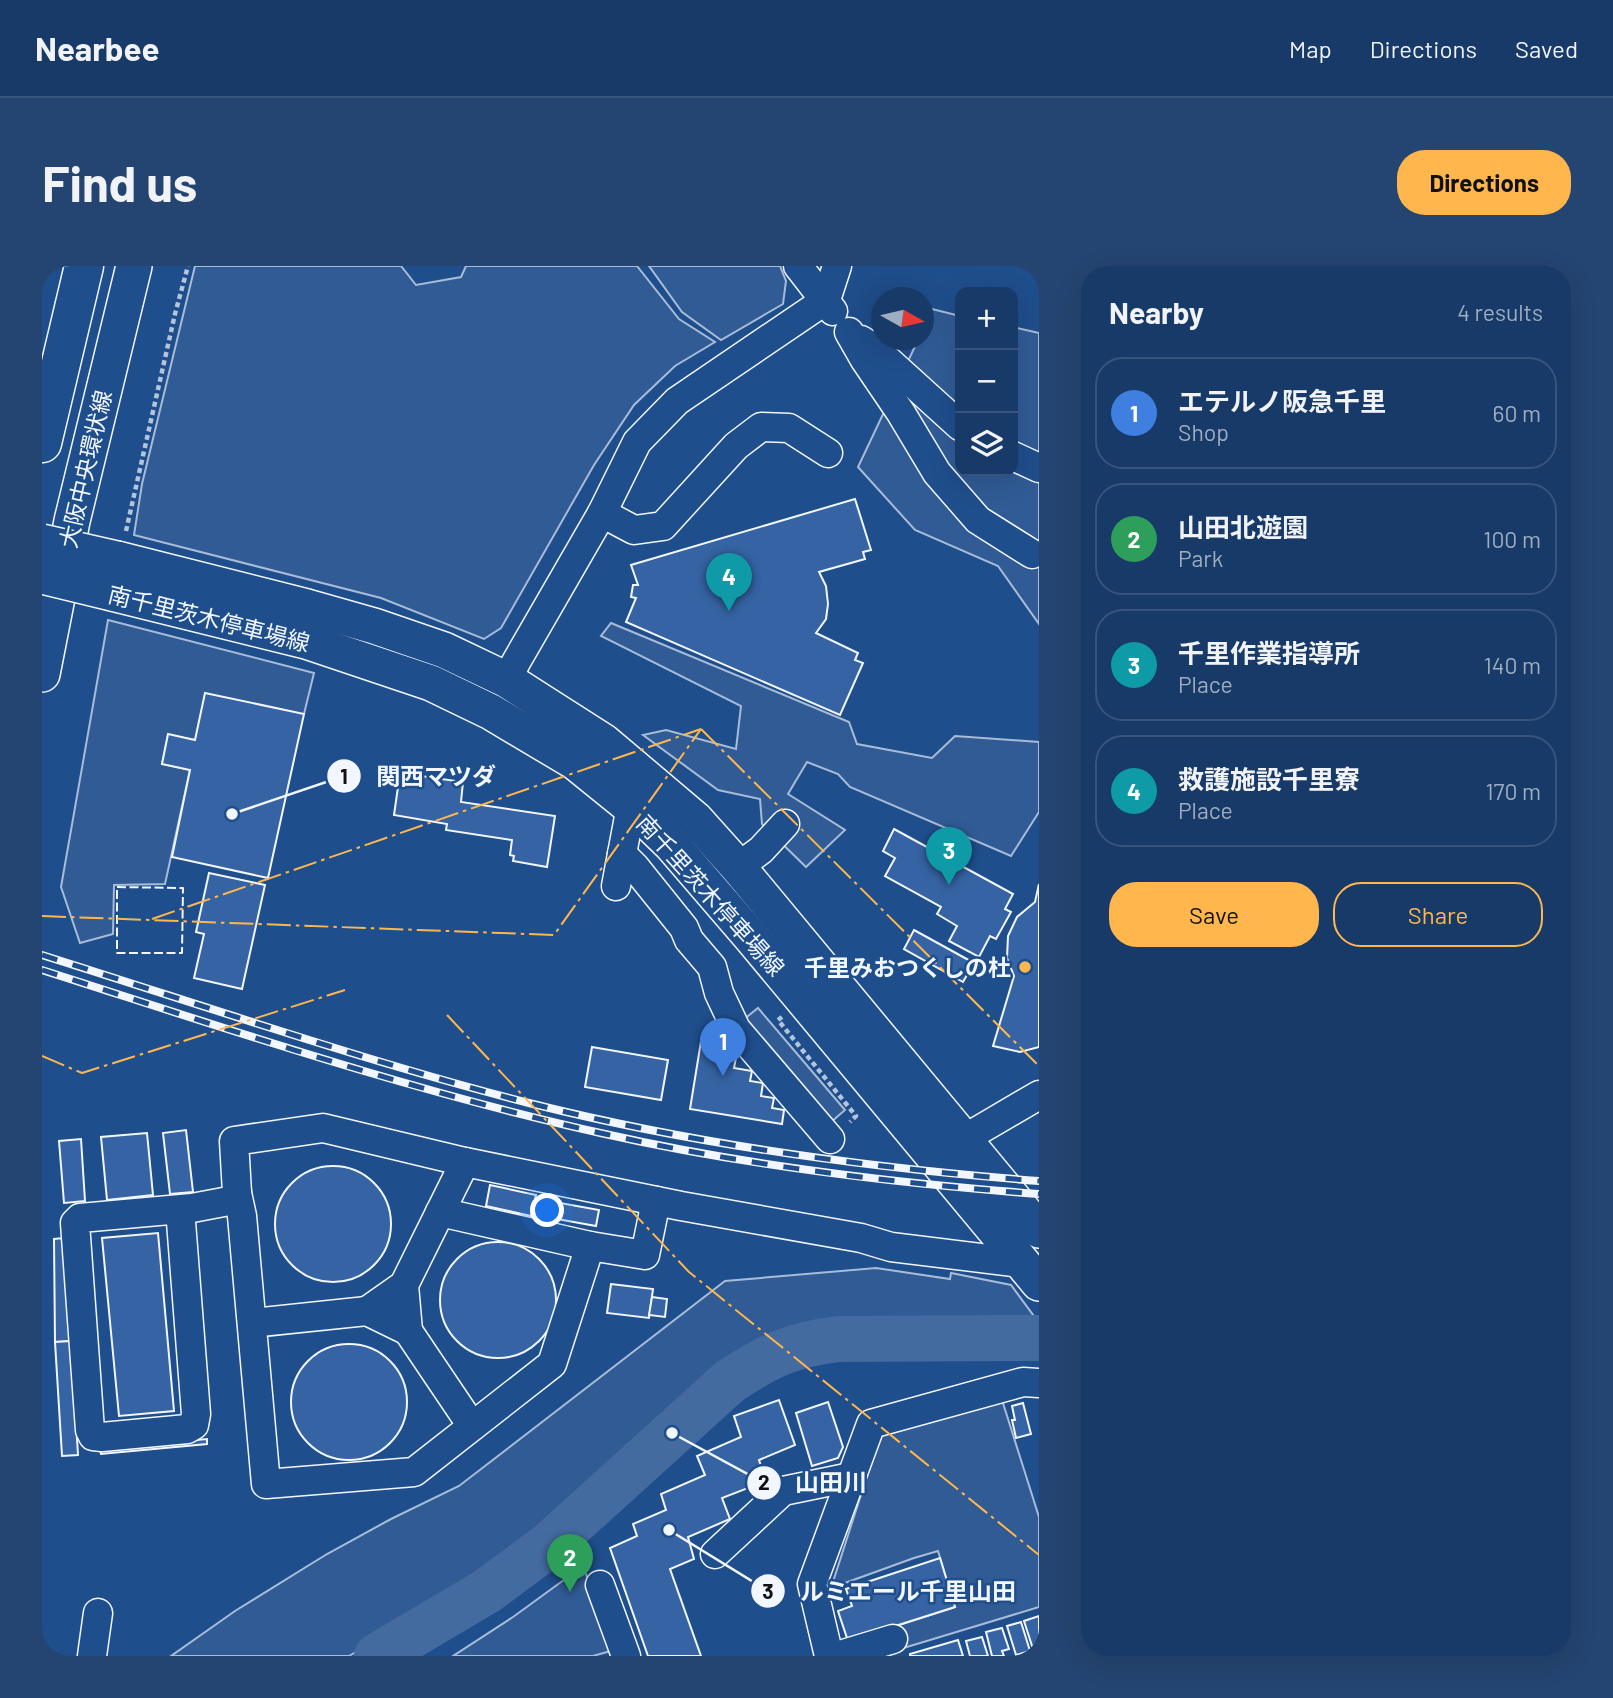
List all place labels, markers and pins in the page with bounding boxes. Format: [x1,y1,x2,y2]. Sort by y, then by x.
pin: 4 [706,553,752,611]
callout: 関西マツダ [327,754,510,799]
pin: 3 [926,827,972,885]
place label: 千里みおつくしの杜 [804,953,1011,981]
marker: 千里みおつくしの杜 [1017,959,1033,975]
pin: 1 [700,1018,746,1076]
callout: 山田川 [746,1460,881,1505]
pin: 2 [547,1534,593,1592]
callout: ルミエール千里山田 [751,1569,1030,1614]

